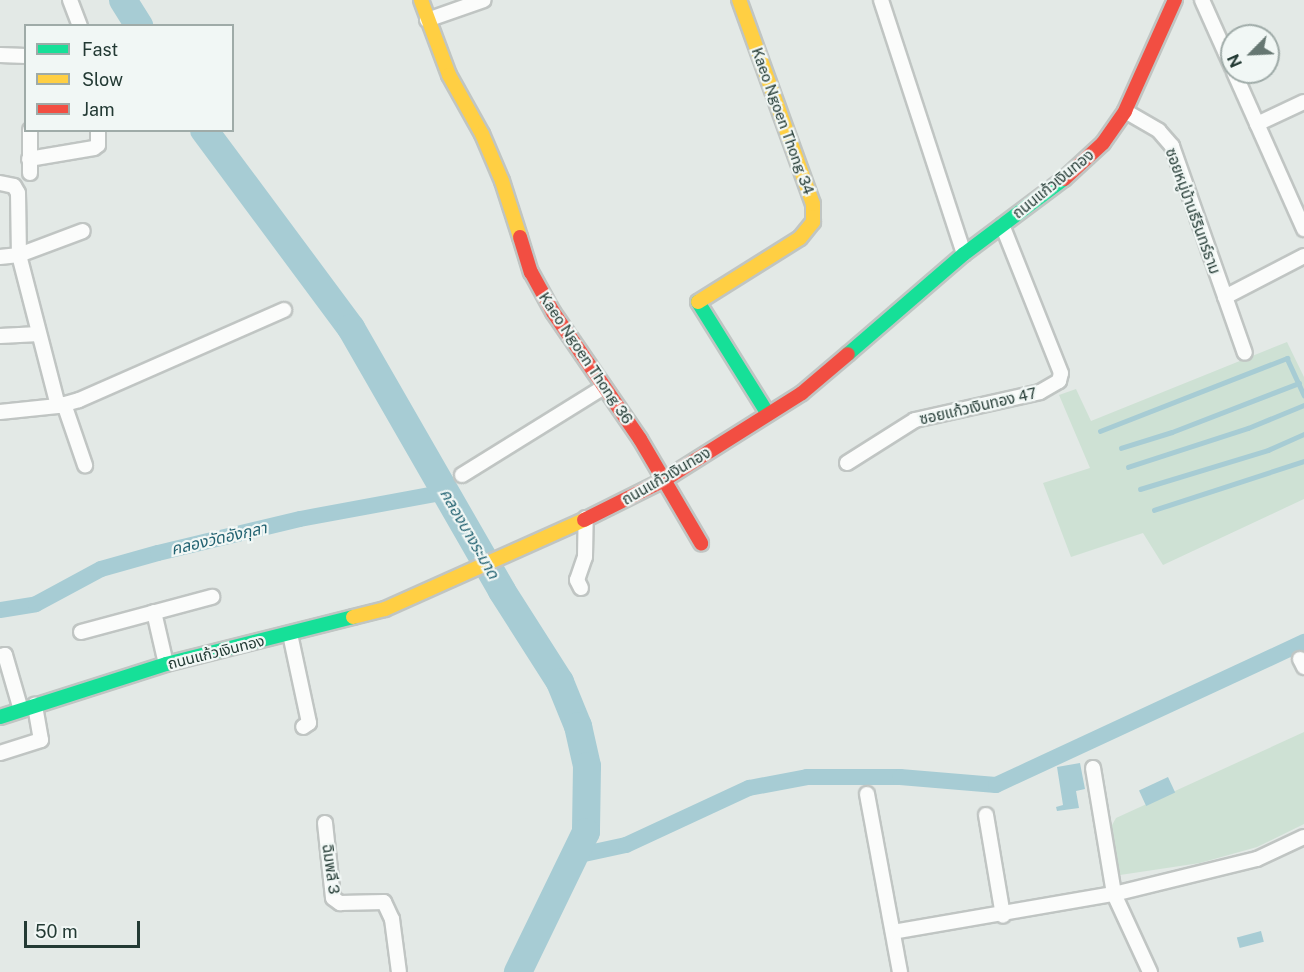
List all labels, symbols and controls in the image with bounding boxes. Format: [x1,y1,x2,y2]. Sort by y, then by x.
legend [24,24,234,132]
north arrow [1220,24,1280,84]
text: Fast [82,39,118,60]
street label: Kaeo Ngoen Thong 34 [748,45,818,197]
text: N [1224,51,1246,70]
text: Slow [82,69,123,90]
text: Jam [82,99,115,120]
street label: ถนนแก้วเงินทอง [1009,146,1097,222]
street label: ซอยหมู่บ้านธีรินทร์ธาม [1162,146,1224,276]
street label: Kaeo Ngoen Thong 36 [535,289,637,427]
street label: ซอยแก้วเงินทอง 47 [918,384,1038,428]
street label: ถนนแก้วเงินทอง [619,443,713,509]
water label: คลองบางระมาด [435,486,503,582]
water label: คลองวัดอังกุลา [169,519,269,559]
street label: ถนนแก้วเงินทอง [166,631,266,673]
street label: ฉิมพลี 3 [319,843,343,895]
scale bar [27,909,142,947]
text: 50 m [35,921,78,942]

